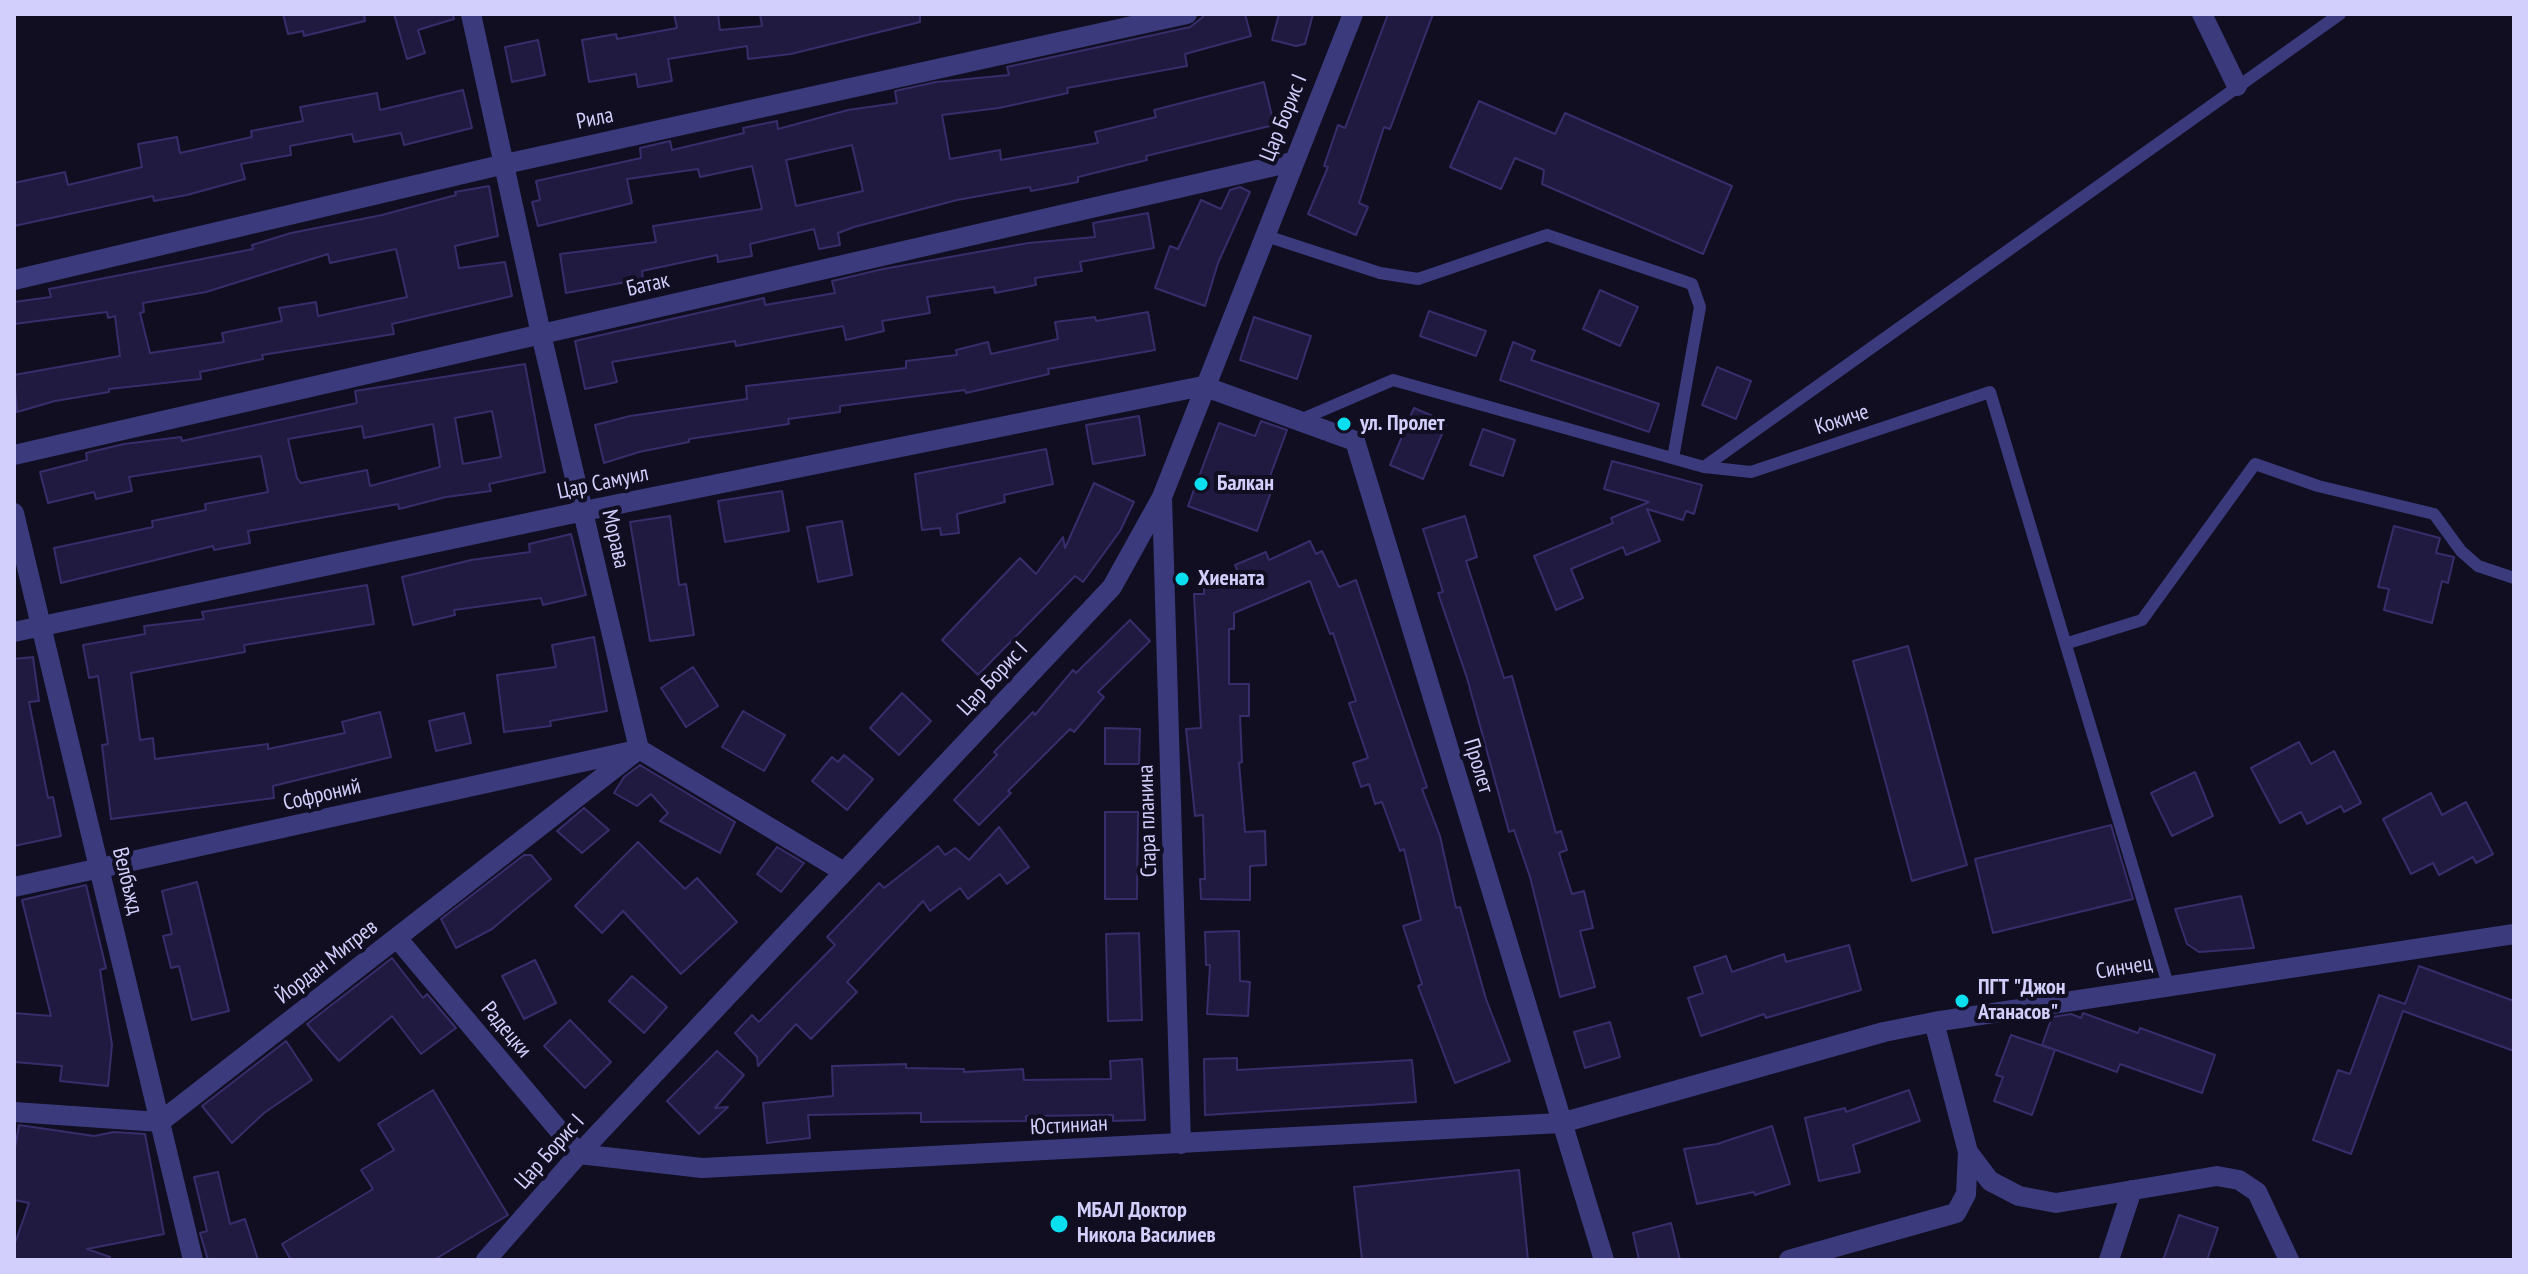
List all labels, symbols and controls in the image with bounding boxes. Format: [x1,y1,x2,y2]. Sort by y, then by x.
street label: Цар Борис I [1255,71,1313,165]
street label: Рила [574,102,616,136]
street label: Батак [624,267,672,303]
street label: Кокиче [1812,399,1872,441]
place label: ул. Пролет [1360,411,1445,437]
marker: ул. Пролет [1335,415,1353,433]
street label: Цар Самуил [555,460,651,506]
place label: Балкан [1217,471,1274,497]
marker: Балкан [1192,475,1210,493]
street label: Морава [595,507,635,571]
place label: Хиената [1198,566,1264,592]
marker: Хиената [1173,570,1191,588]
street label: Цар Борис I [952,637,1034,721]
street label: Пролет [1457,735,1499,797]
street label: Стара планина [1133,764,1163,878]
street label: Софроний [281,773,363,817]
street label: Велбъжд [106,845,148,917]
street label: Йордан Митрев [271,914,383,1010]
street label: Синчец [2094,951,2154,985]
place label: ПГТ "Джон Атанасов" [1978,975,2066,1026]
marker: ПГТ "Джон Атанасов" [1953,992,1971,1010]
street label: Радецки [475,997,537,1063]
street label: Цар Борис I [510,1109,590,1195]
street label: Юстиниан [1030,1111,1108,1141]
place label: МБАЛ Доктор Никола Василиев [1077,1198,1216,1250]
marker: МБАЛ Доктор Никола Василиев [1048,1213,1070,1235]

